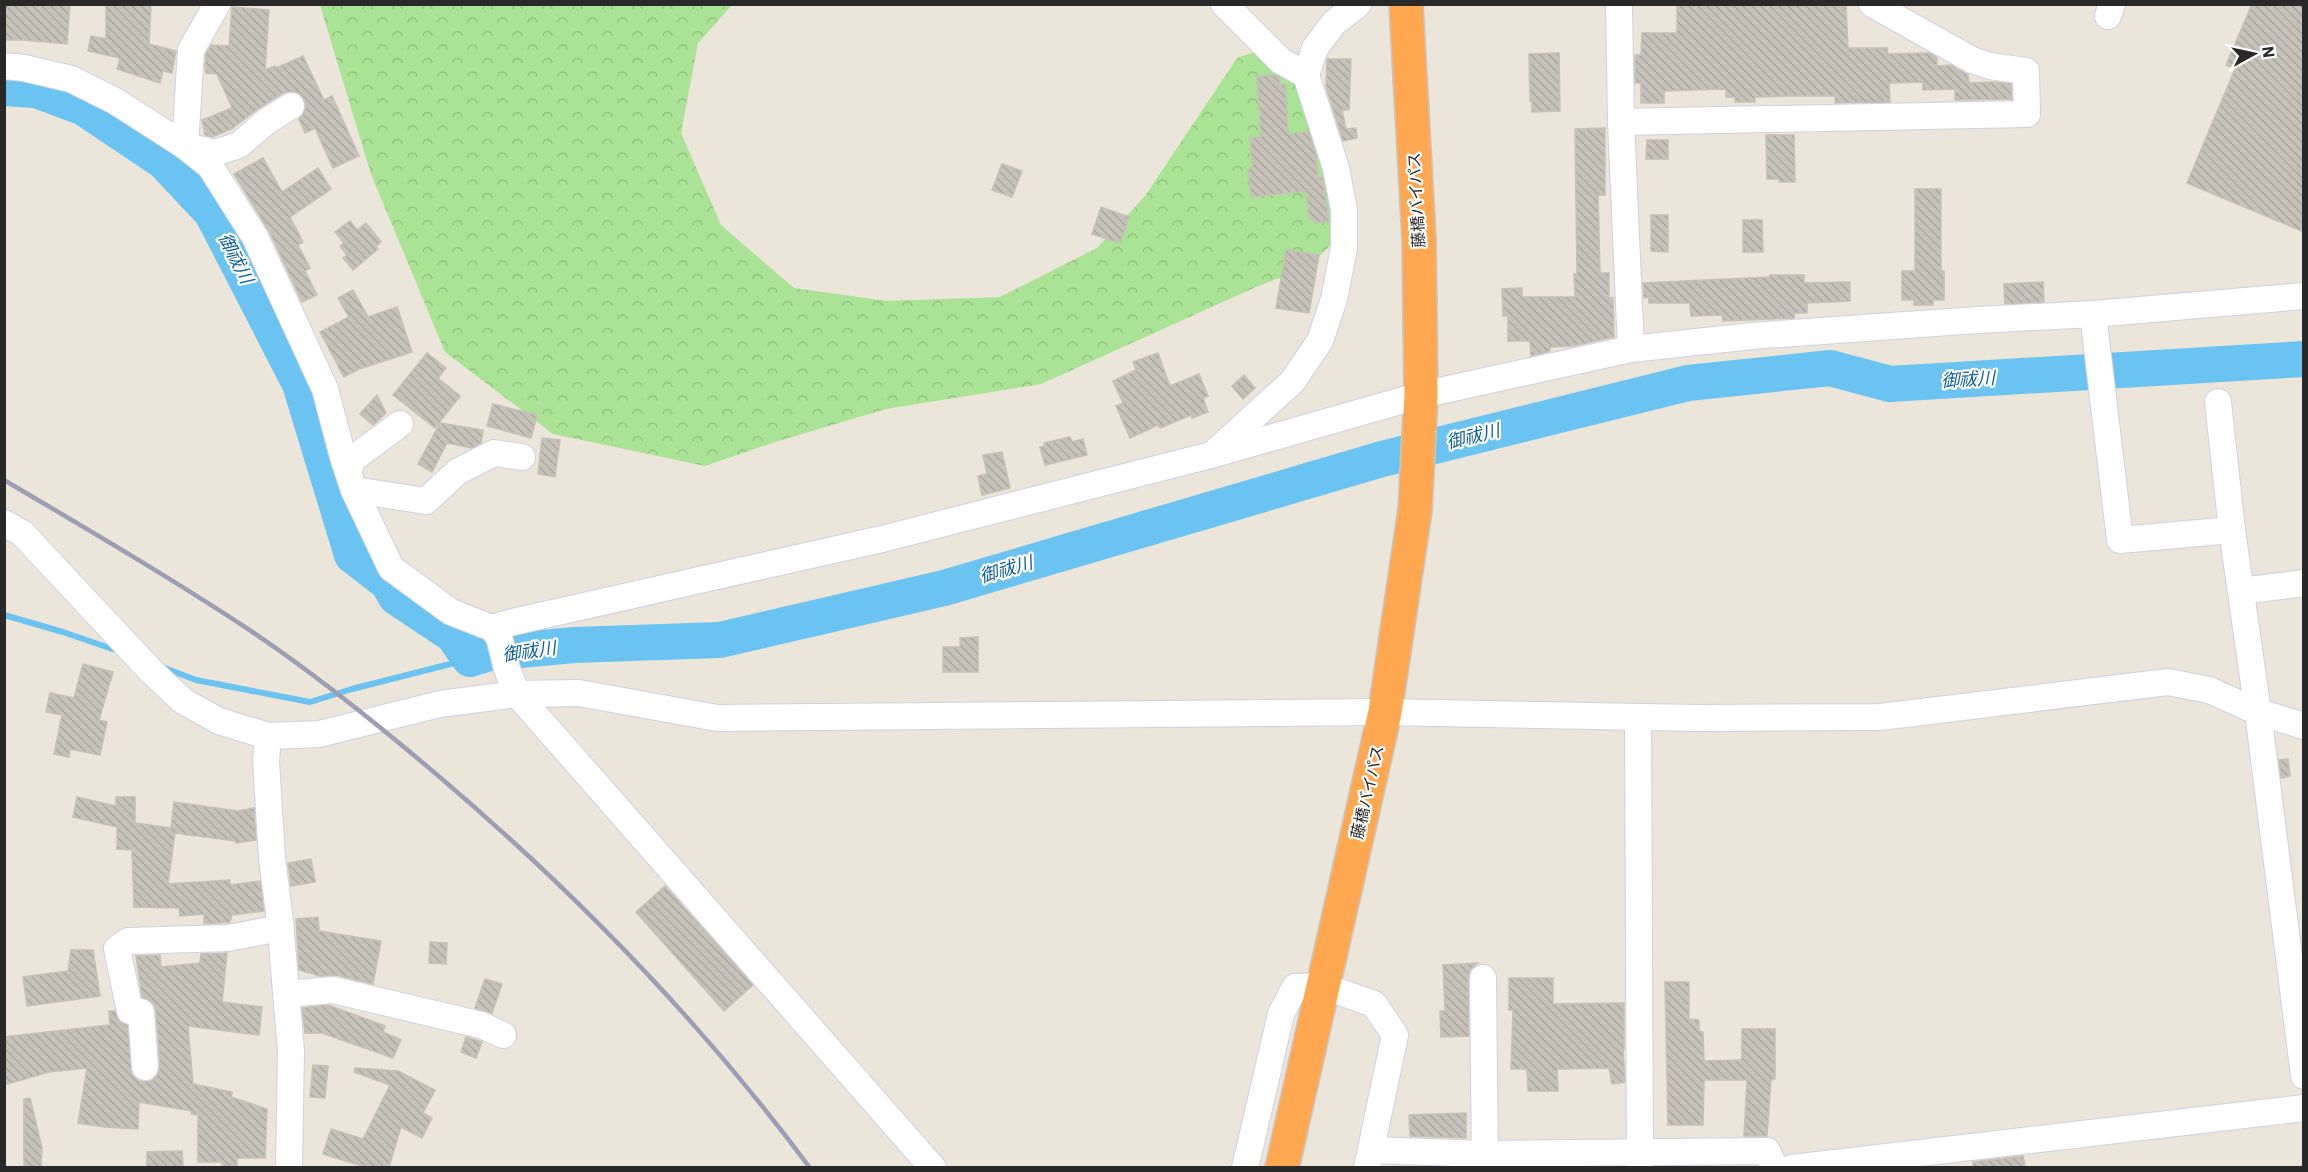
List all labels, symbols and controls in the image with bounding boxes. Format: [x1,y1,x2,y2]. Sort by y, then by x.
north arrow [2224,24,2284,84]
text: N [2258,45,2280,59]
street label: 藤橋バイパス [1404,152,1428,248]
water label: 御祓川 [213,229,259,289]
water label: 御祓川 [1940,366,1998,392]
water label: 御祓川 [1444,418,1504,454]
water label: 御祓川 [977,550,1037,587]
water label: 御祓川 [501,636,559,666]
street label: 藤橋バイパス [1346,743,1388,841]

